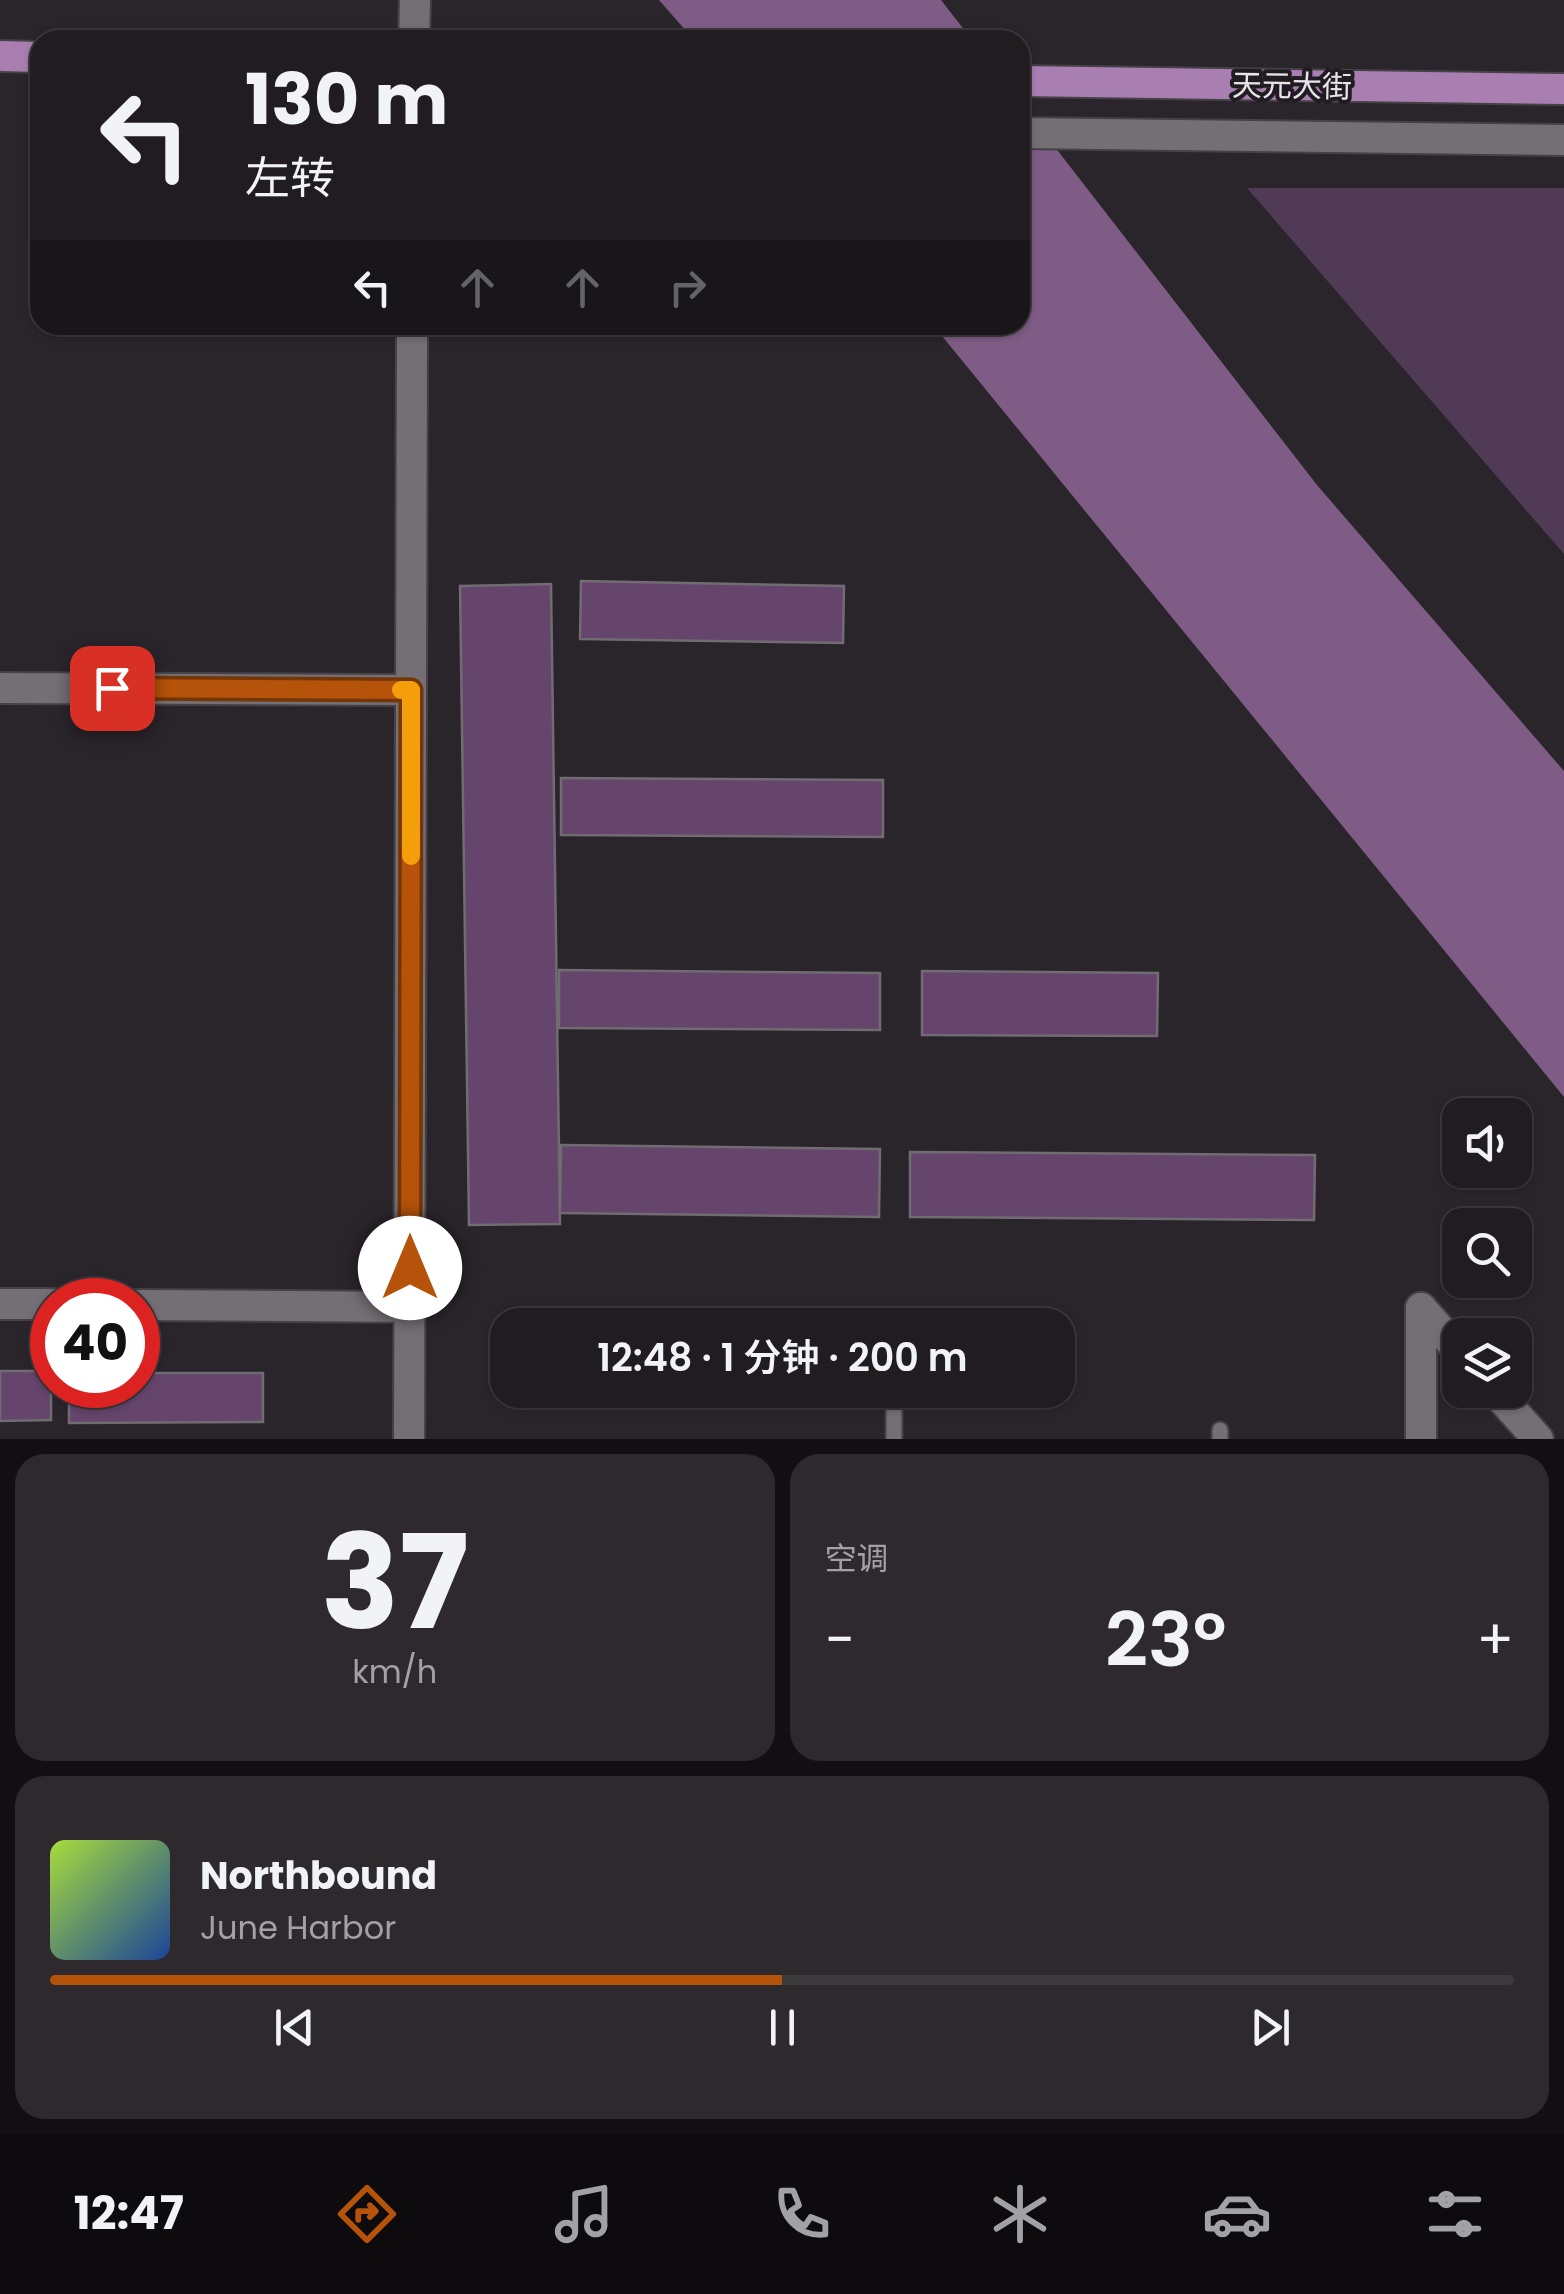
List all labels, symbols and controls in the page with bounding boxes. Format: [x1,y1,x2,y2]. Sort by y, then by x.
text: 130 m [245,50,448,149]
street label: 天元大街 [1232,63,1352,109]
icon: left [80,70,210,200]
text: 左转 [245,147,335,210]
icon: left [345,260,400,315]
icon: ahead [450,260,505,315]
icon: ahead [555,260,610,315]
icon: right [660,260,715,315]
pin [70,646,155,731]
icon: arrive [85,661,140,716]
map controls [1442,1098,1532,1408]
button: sound [1442,1098,1532,1188]
button: search [1442,1208,1532,1298]
position arrow [358,1216,462,1320]
speed limit sign: 40 [30,1278,160,1408]
button: layers [1442,1318,1532,1408]
text: 12:48 · 1 分钟 · 200 m [597,1331,968,1384]
text: 37 [321,1491,469,1674]
text: 空调 [825,1536,889,1581]
text: 23° [1105,1587,1226,1692]
text: − [825,1601,855,1678]
text: + [1476,1601,1514,1678]
text: km/h [352,1649,437,1694]
text: Northbound [200,1849,437,1902]
text: June Harbor [200,1905,396,1950]
icon: previous [267,2000,322,2055]
icon: pause [755,2000,810,2055]
icon: next [1243,2000,1298,2055]
icon: directions [332,2179,402,2249]
icon: music [549,2179,619,2249]
icon: phone [767,2179,837,2249]
icon: climate [985,2179,1055,2249]
icon: car [1202,2179,1272,2249]
icon: filters [1420,2179,1490,2249]
text: 12:47 [74,2182,184,2245]

